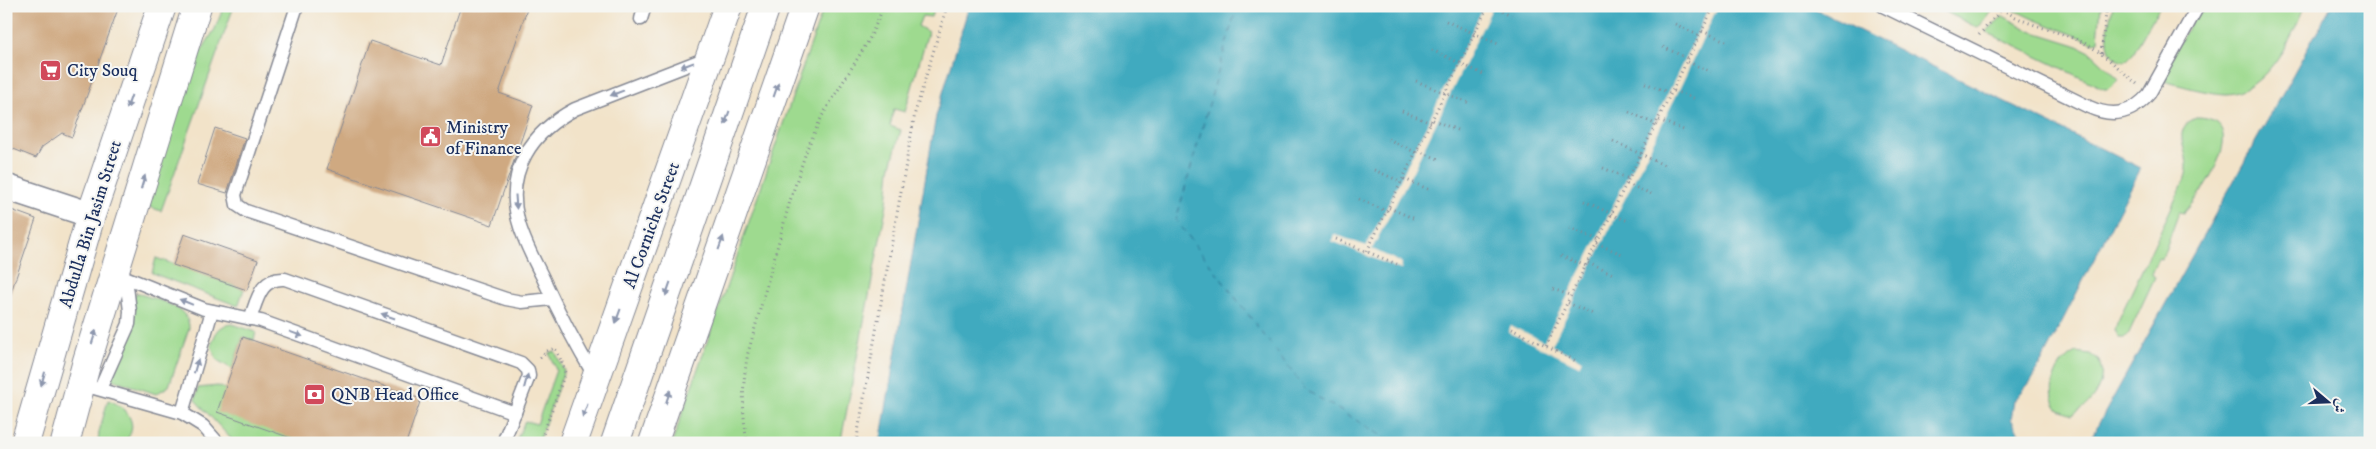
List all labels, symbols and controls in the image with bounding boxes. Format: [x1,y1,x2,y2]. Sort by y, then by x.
supermarket icon: City Souq [39,58,63,82]
place label: City Souq [67,60,139,82]
one-way arrow [679,61,694,69]
one-way arrow [772,82,780,97]
one-way arrow [610,89,624,97]
one-way arrow [125,95,133,110]
one-way arrow [723,111,730,126]
place label: Ministry of Finance [446,117,522,160]
public building icon: Ministry of Finance [418,125,442,149]
street label: Abdulla Bin Jasim Street [55,138,127,311]
street label: Al Corniche Street [619,159,685,292]
one-way arrow [140,174,148,189]
one-way arrow [513,194,521,210]
one-way arrow [717,235,725,250]
one-way arrow [664,281,671,296]
one-way arrow [178,298,193,306]
one-way arrow [614,309,622,324]
one-way arrow [380,312,395,320]
one-way arrow [91,329,99,344]
one-way arrow [289,330,304,338]
one-way arrow [193,359,201,374]
one-way arrow [39,372,47,387]
one-way arrow [522,373,530,389]
north arrow [2304,376,2354,426]
bank icon: QNB Head Office [303,382,327,406]
place label: QNB Head Office [331,384,459,406]
one-way arrow [665,389,673,404]
text: ش [2329,396,2350,416]
one-way arrow [580,404,588,419]

